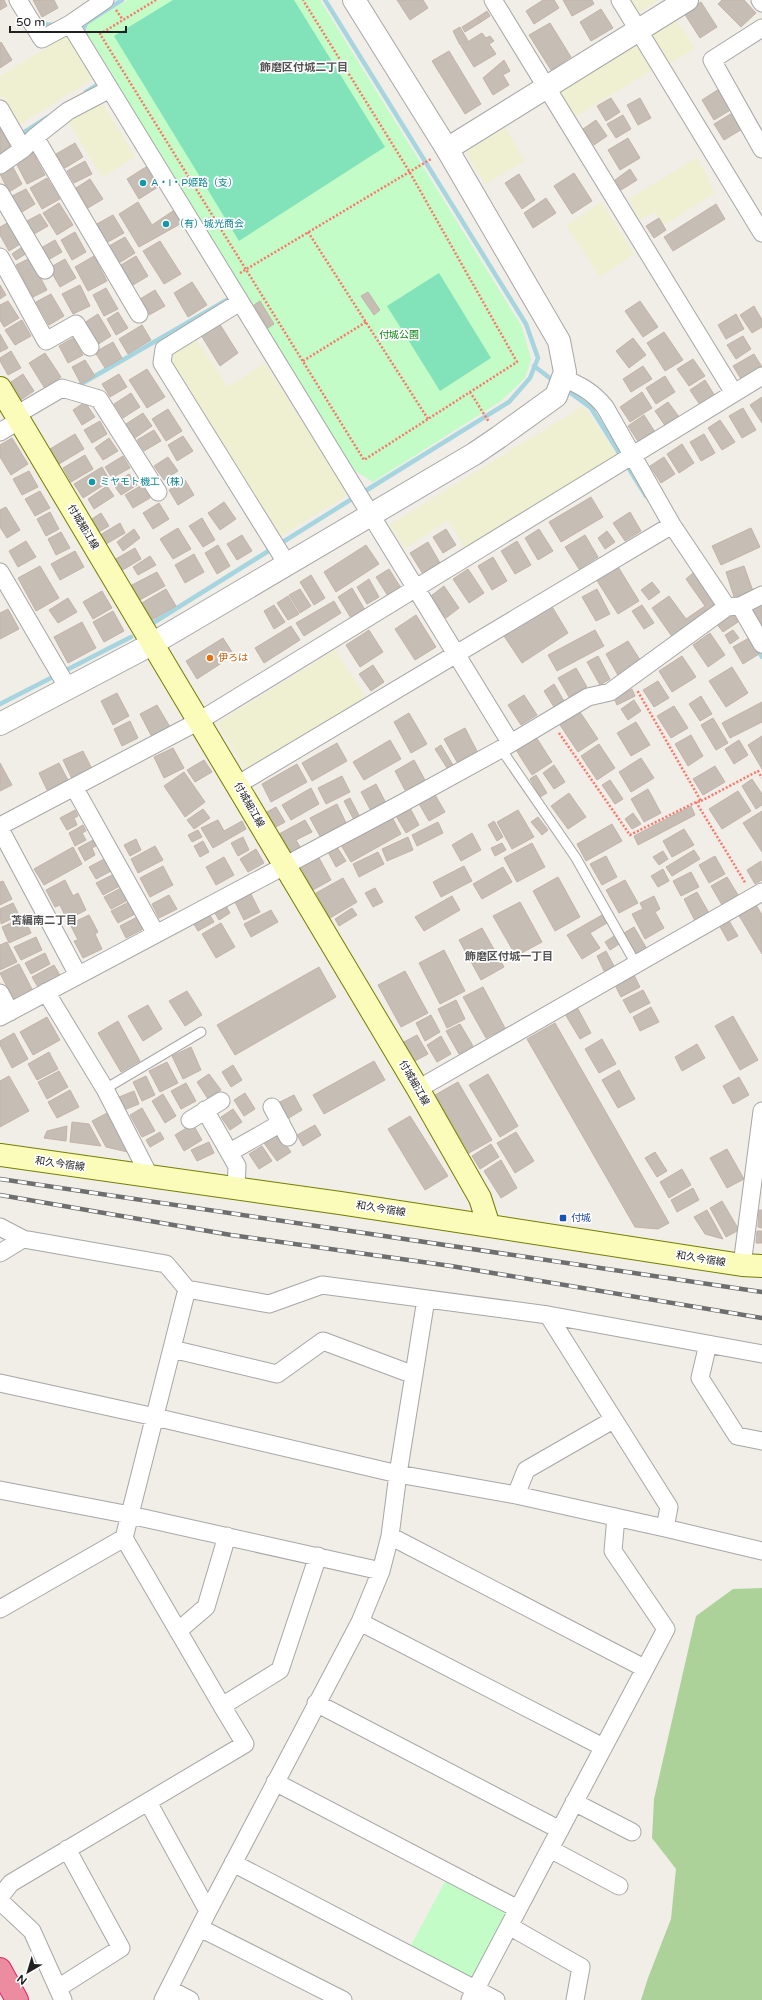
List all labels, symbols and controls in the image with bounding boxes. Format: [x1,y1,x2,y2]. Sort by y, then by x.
scale bar [10,8,126,34]
text: 50 m [16,15,45,29]
district label: 飾磨区付城二丁目 [259,61,348,74]
place label: A・I・P姫路（支） [151,177,238,189]
marker: A・I・P姫路（支） [138,178,148,188]
place label: （有）城光商会 [174,218,244,230]
marker: （有）城光商会 [161,219,171,229]
park label: 付城公園 [379,329,419,341]
place label: ミヤモト機工（株） [100,476,190,488]
marker: ミヤモト機工（株） [87,477,97,487]
street label: 付城細江線 [65,502,101,552]
place label: 伊ろは [218,652,248,664]
marker: 伊ろは [205,653,215,663]
street label: 付城細江線 [231,780,267,830]
district label: 苫編南二丁目 [11,914,77,927]
district label: 飾磨区付城一丁目 [464,950,553,963]
street label: 付城細江線 [396,1058,432,1108]
street label: 和久今宿線 [34,1155,86,1173]
street label: 和久今宿線 [355,1199,407,1219]
place label: 付城 [571,1212,591,1224]
marker: 付城 [558,1213,568,1223]
street label: 和久今宿線 [675,1249,727,1269]
north arrow [8,1952,48,1992]
text: N [15,1972,30,1987]

